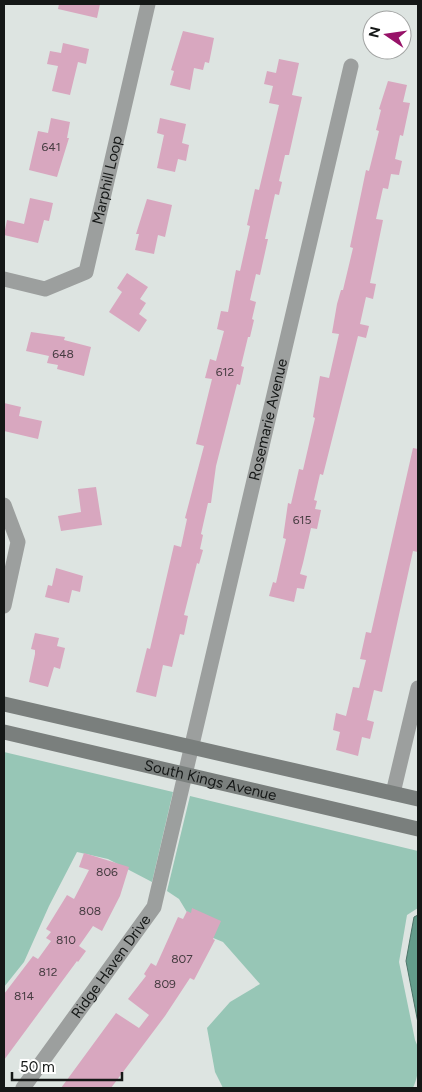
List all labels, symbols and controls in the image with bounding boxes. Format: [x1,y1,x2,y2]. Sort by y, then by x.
north arrow [362,10,412,60]
text: N [365,25,384,39]
street label: Marphill Loop [88,134,126,226]
house number: 641 [41,140,61,154]
house number: 648 [52,347,74,361]
street label: Rosemarie Avenue [245,357,291,483]
house number: 612 [216,365,234,379]
house number: 615 [293,513,311,527]
street label: South Kings Avenue [142,756,278,805]
house number: 806 [96,865,118,879]
house number: 808 [79,904,101,918]
street label: Ridge Haven Drive [67,911,155,1022]
house number: 810 [56,933,76,947]
house number: 807 [171,952,193,966]
house number: 812 [38,965,58,979]
house number: 809 [154,977,176,991]
house number: 814 [14,989,34,1003]
scale bar [12,1050,122,1082]
text: 50 m [20,1058,55,1076]

